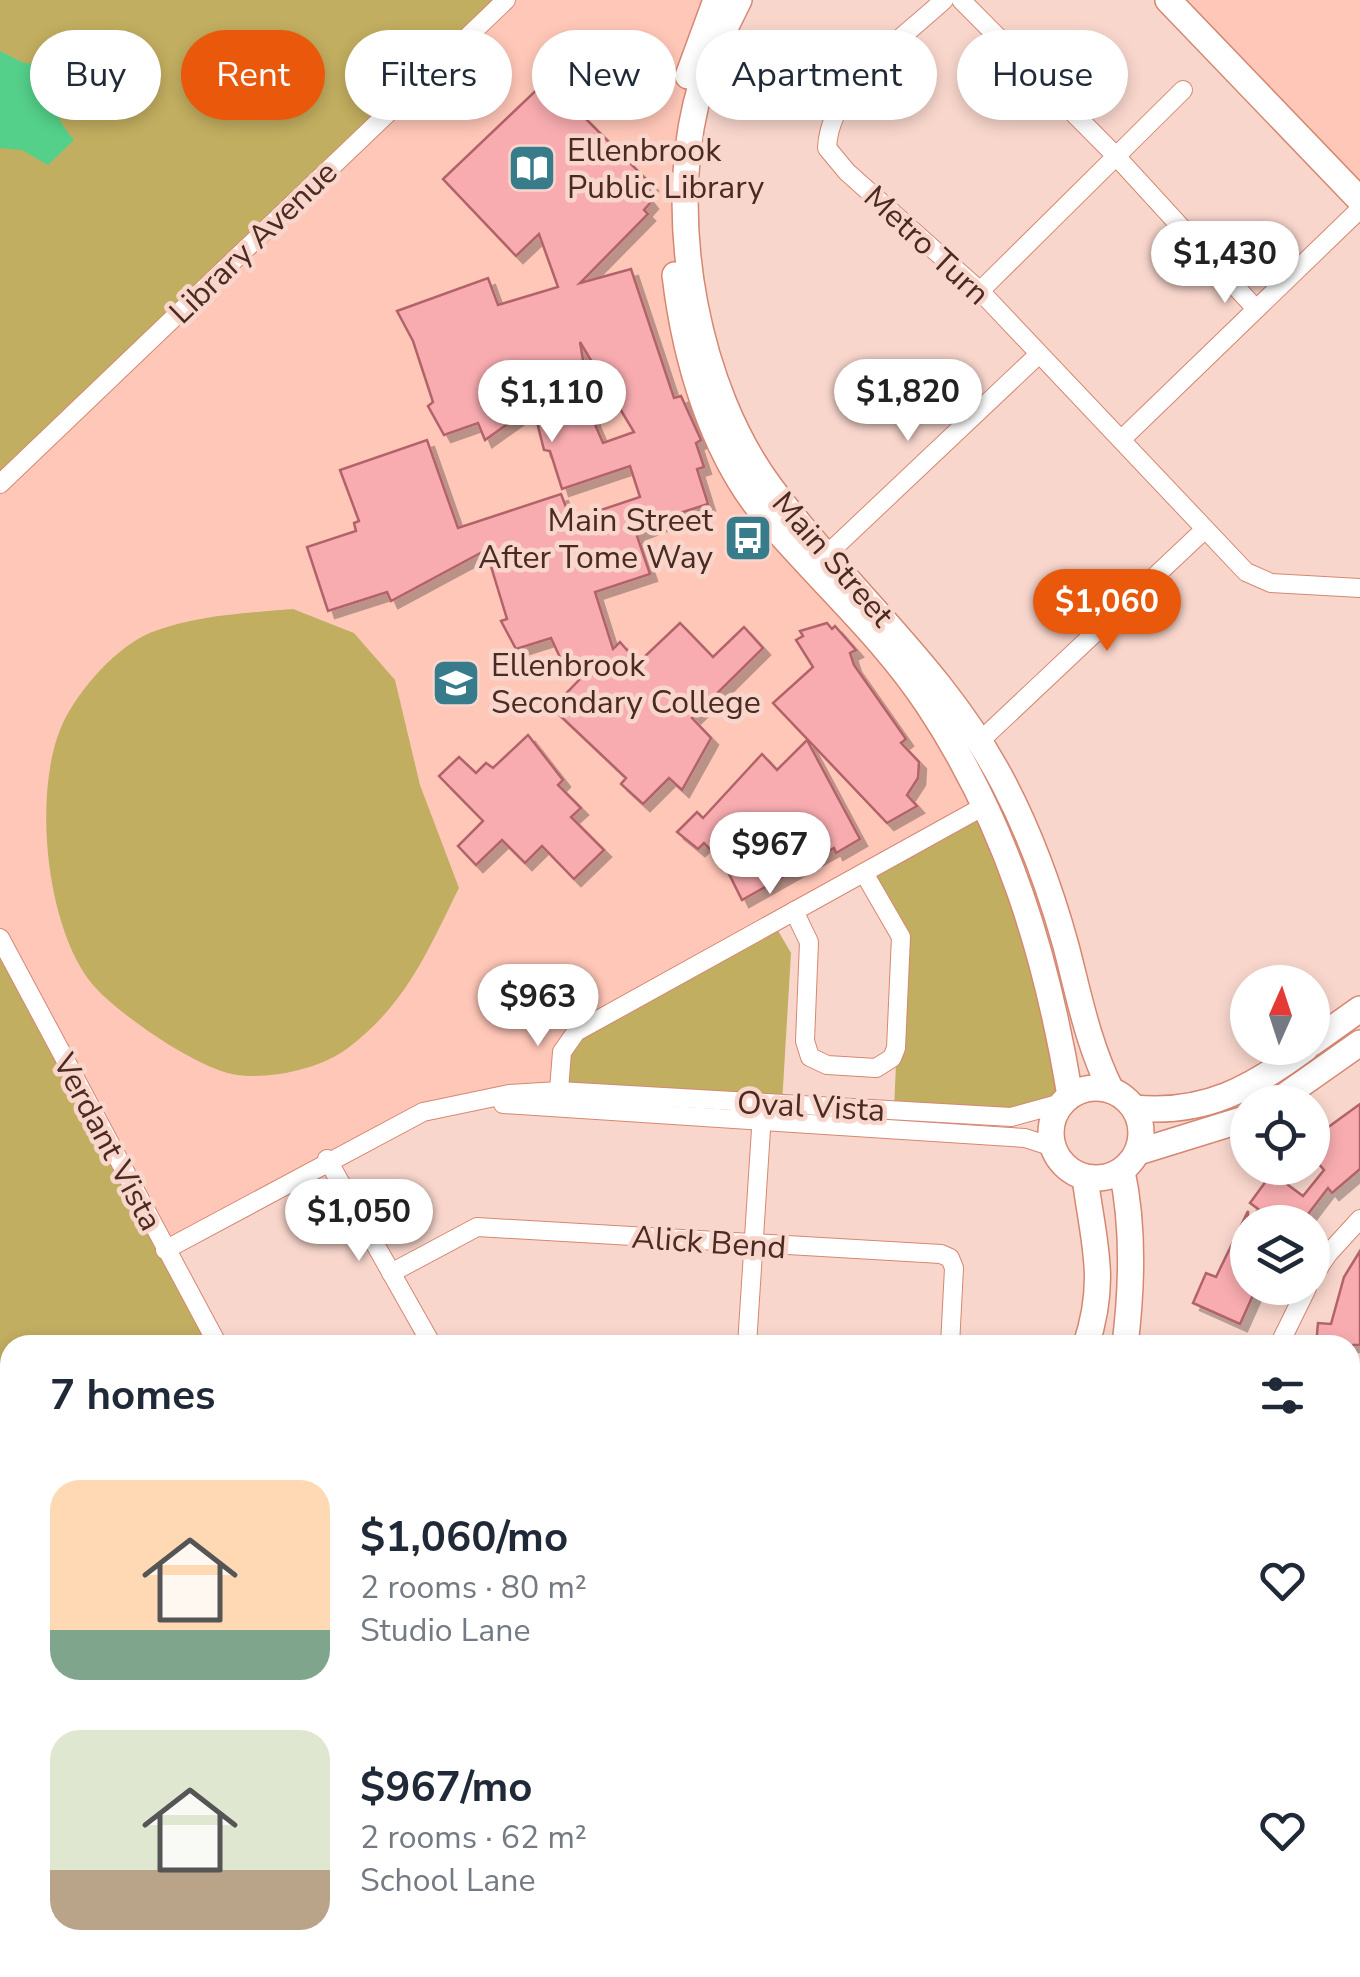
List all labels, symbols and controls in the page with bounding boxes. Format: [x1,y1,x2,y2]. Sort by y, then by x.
chip: Buy [30,30,161,120]
chip: Rent [181,30,325,120]
chip: Filters [345,30,512,120]
chip: New [532,30,676,120]
chip: Apartment [696,30,937,120]
chip: House [957,30,1128,120]
place label: Ellenbrook Public Library [567,129,765,209]
library icon: Ellenbrook Public Library [506,142,558,194]
street label: Library Avenue [160,151,347,333]
street label: Metro Turn [854,176,999,315]
pin: $1,430 [1144,221,1306,306]
text: $1,430 [1173,232,1277,275]
pin: $1,820 [827,359,989,444]
pin: $1,110 [471,360,633,445]
text: $1,820 [856,370,960,413]
text: $1,110 [500,371,604,414]
street label: Main Street [762,483,904,636]
place label: Main Street After Tome Way [478,499,714,579]
bus stop icon: Main Street After Tome Way [722,512,774,564]
pin: $1,060 [1026,569,1188,654]
text: $1,060 [1055,580,1159,623]
place label: Ellenbrook Secondary College [491,644,761,724]
school or university icon: Ellenbrook Secondary College [430,657,482,709]
pin: $967 [711,812,829,897]
text: $967 [732,823,808,866]
pin: $963 [479,964,597,1049]
north arrow [1230,965,1330,1065]
map controls [1230,965,1330,1305]
text: $963 [500,975,576,1018]
street label: Verdant Vista [42,1045,172,1238]
street label: Oval Vista [736,1081,886,1132]
button: locate [1230,1085,1330,1185]
pin: $1,050 [278,1179,440,1264]
text: $1,050 [307,1190,411,1233]
button: layers [1230,1205,1330,1305]
street label: Alick Bend [630,1216,788,1269]
text: 7 homes [50,1367,215,1424]
icon: filters [1255,1368,1310,1423]
text: $1,060/mo [360,1509,568,1566]
icon: home [130,1520,250,1640]
icon: heart [1255,1553,1310,1608]
text: 2 rooms · 80 m² [360,1566,587,1609]
text: Studio Lane [360,1609,530,1652]
text: $967/mo [360,1759,532,1816]
icon: home [130,1770,250,1890]
icon: heart [1255,1803,1310,1858]
text: 2 rooms · 62 m² [360,1816,587,1859]
text: School Lane [360,1859,536,1902]

